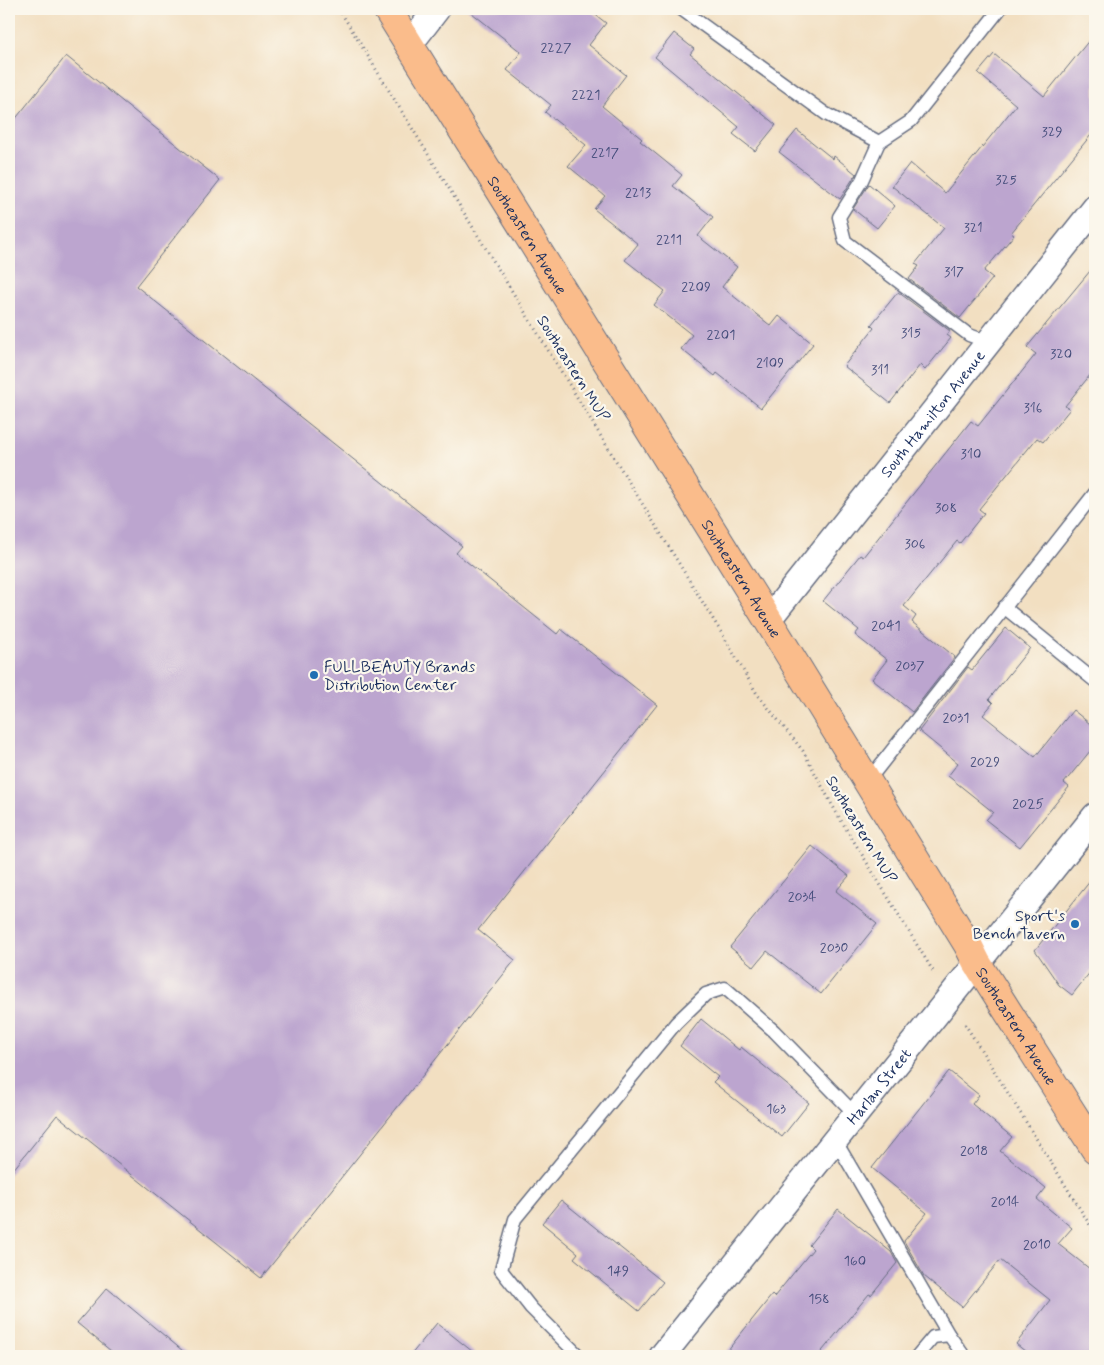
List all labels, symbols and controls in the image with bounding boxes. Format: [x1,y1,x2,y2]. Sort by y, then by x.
house number: 2227 [540,39,572,57]
house number: 2221 [572,86,600,104]
house number: 329 [1041,123,1063,141]
house number: 2217 [591,144,620,162]
house number: 325 [995,171,1017,189]
street label: Southeastern Avenue [482,172,571,299]
house number: 2213 [625,184,651,202]
house number: 321 [963,219,983,237]
house number: 2211 [656,231,682,249]
house number: 317 [944,263,964,281]
house number: 2209 [681,278,711,296]
street label: Southeastern MUP [531,311,614,426]
house number: 315 [901,324,921,342]
house number: 2201 [707,326,735,344]
house number: 320 [1050,345,1072,363]
street label: South Hamilton Avenue [876,346,990,482]
house number: 2109 [756,354,784,372]
house number: 311 [871,361,889,379]
house number: 316 [1024,399,1042,417]
house number: 310 [961,445,981,463]
house number: 308 [935,499,957,517]
street label: Southeastern Avenue [696,516,786,642]
house number: 306 [905,535,925,553]
house number: 2041 [871,617,901,635]
place label: FULLBEAUTY Brands Distribution Center [324,657,475,696]
house number: 2037 [895,657,925,675]
marker: FULLBEAUTY Brands Distribution Center [308,669,320,681]
house number: 2031 [943,709,969,727]
house number: 2029 [970,753,1000,771]
street label: Southeastern MUP [820,772,901,888]
house number: 2025 [1012,795,1044,813]
house number: 2034 [788,888,816,906]
place label: Sport's Bench Tavern [973,906,1065,945]
marker: Sport's Bench Tavern [1069,918,1081,930]
house number: 2030 [820,939,848,957]
street label: Southeastern Avenue [970,963,1061,1089]
street label: Harlan Street [843,1045,917,1129]
house number: 163 [766,1100,786,1118]
house number: 2018 [960,1142,988,1160]
house number: 2014 [991,1193,1019,1211]
house number: 2010 [1023,1236,1051,1254]
house number: 160 [844,1252,866,1270]
house number: 149 [607,1262,629,1280]
house number: 158 [808,1290,830,1308]

